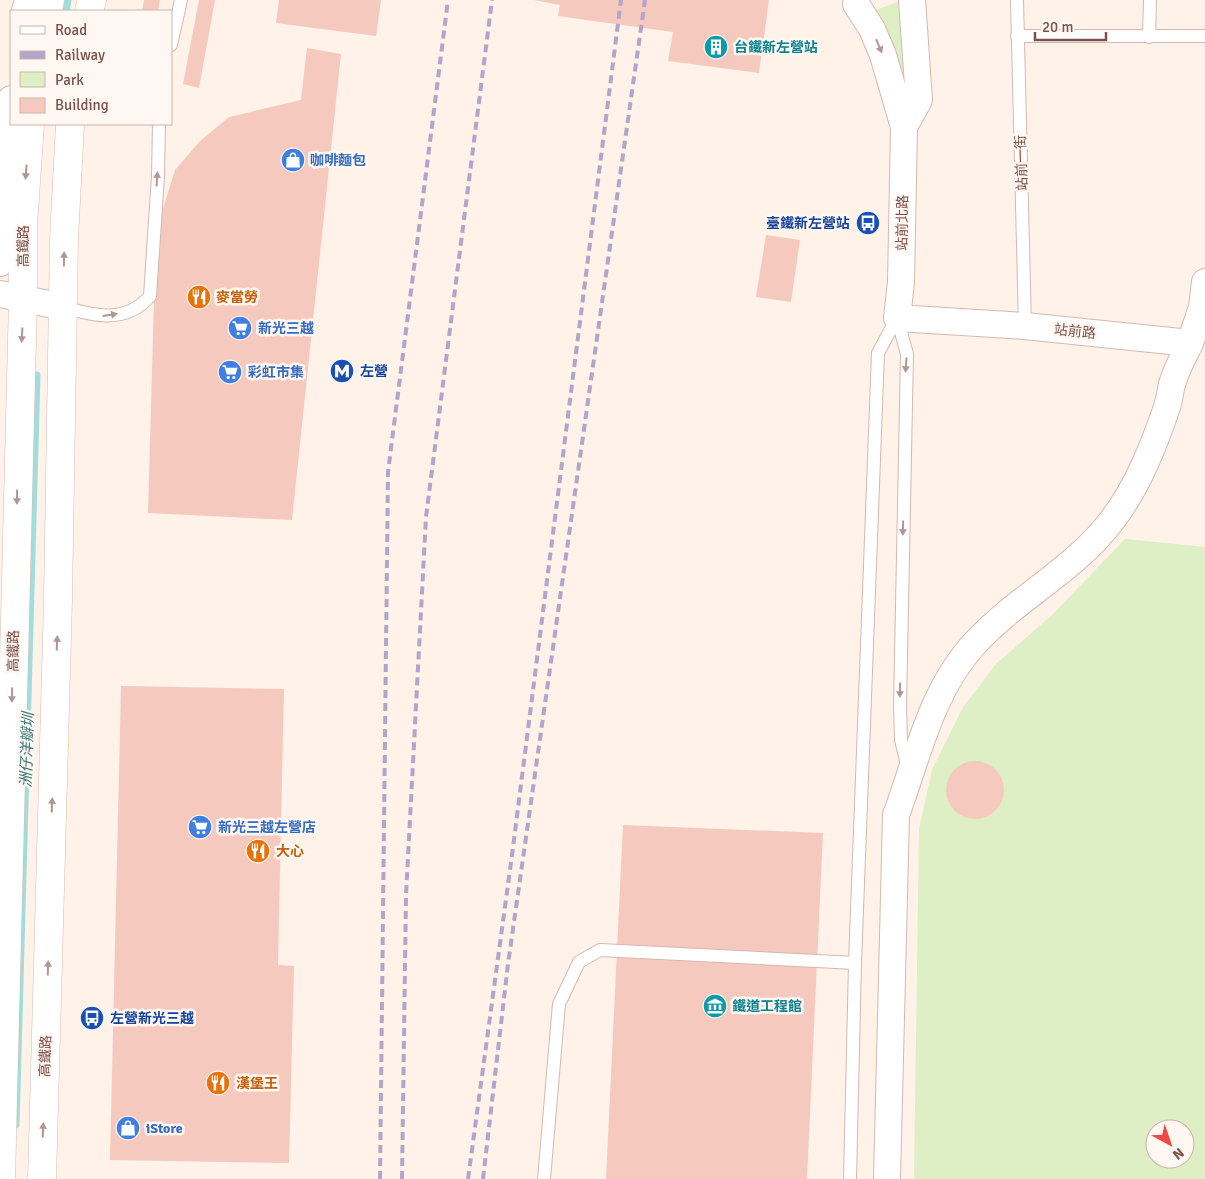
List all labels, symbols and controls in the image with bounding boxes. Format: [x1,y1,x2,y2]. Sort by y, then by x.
legend [10,10,172,125]
scale bar [1035,10,1106,42]
text: 20 m [1042,18,1073,36]
text: Road [55,21,87,39]
building icon: 台鐵新左營站 [703,34,729,60]
place label: 台鐵新左營站 [734,39,818,56]
one-way arrow [876,39,884,53]
text: Railway [55,46,105,64]
text: Park [55,71,84,89]
text: Building [55,96,109,114]
street label: 站前一街 [1012,135,1031,191]
shop icon: 咖啡麵包 [280,147,306,173]
place label: 咖啡麵包 [310,152,366,169]
one-way arrow [21,165,29,181]
one-way arrow [154,171,162,187]
street label: 站前北路 [894,195,911,251]
bus stop icon: 臺鐵新左營站 [855,210,881,236]
place label: 臺鐵新左營站 [766,215,850,232]
street label: 高鐵路 [15,225,32,267]
one-way arrow [60,250,68,266]
restaurant icon: 麥當勞 [186,284,212,310]
place label: 麥當勞 [216,289,258,306]
one-way arrow [103,311,119,319]
supermarket icon: 新光三越 [227,315,253,341]
place label: 新光三越 [258,320,314,337]
street label: 站前路 [1053,321,1097,342]
one-way arrow [17,327,25,343]
metro station icon: 左營 [329,358,355,384]
one-way arrow [902,358,910,374]
supermarket icon: 彩虹市集 [217,359,243,385]
place label: 左營 [360,363,388,380]
place label: 彩虹市集 [248,364,304,381]
one-way arrow [13,489,21,505]
one-way arrow [899,520,907,536]
street label: 高鐵路 [5,630,22,672]
one-way arrow [53,635,61,651]
one-way arrow [896,683,904,699]
one-way arrow [8,687,16,703]
water label: 洲仔洋瓣圳 [17,710,37,788]
one-way arrow [48,797,56,813]
supermarket icon: 新光三越左營店 [187,814,213,840]
place label: 新光三越左營店 [218,819,316,836]
restaurant icon: 大心 [245,838,271,864]
place label: 大心 [276,843,304,860]
one-way arrow [44,960,52,976]
museum icon: 鐵道工程館 [702,993,728,1019]
place label: 鐵道工程館 [732,998,802,1015]
bus stop icon: 左營新光三越 [79,1005,105,1031]
place label: 左營新光三越 [110,1010,194,1027]
street label: 高鐵路 [36,1035,55,1077]
restaurant icon: 漢堡王 [205,1070,231,1096]
place label: 漢堡王 [236,1075,278,1092]
shop icon: iStore [115,1115,141,1141]
north arrow [1145,1119,1195,1169]
place label: iStore [146,1120,183,1137]
one-way arrow [39,1122,47,1138]
text: N [1169,1144,1187,1163]

